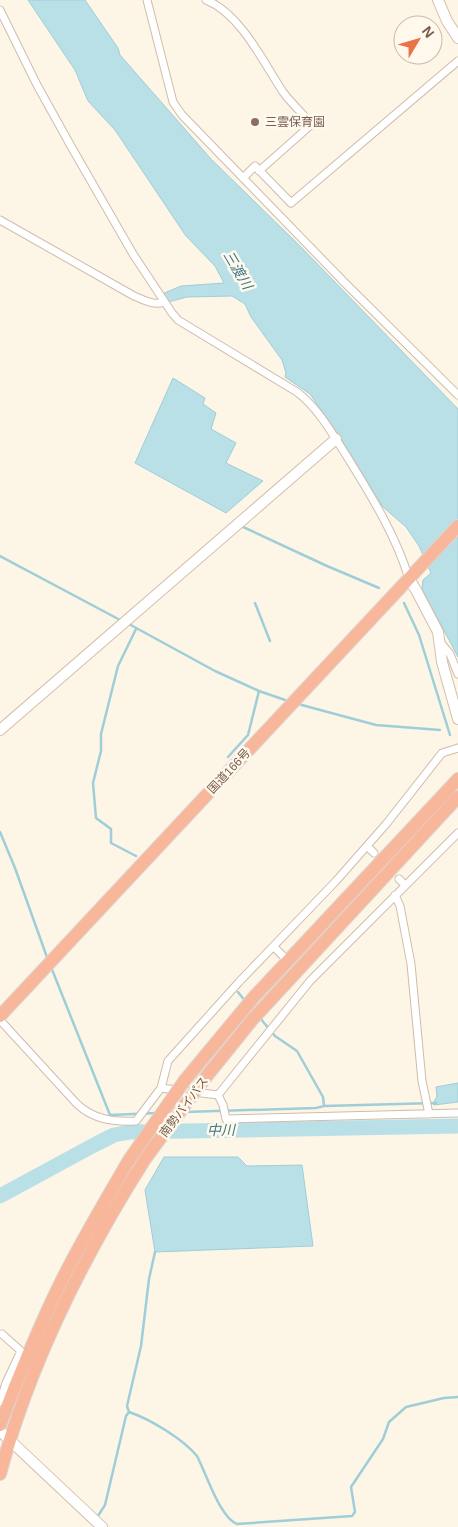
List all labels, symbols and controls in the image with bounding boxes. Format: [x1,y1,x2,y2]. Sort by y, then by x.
north arrow [393,15,443,65]
text: N [419,23,438,41]
place label: 三雲保育園 [265,115,325,129]
marker: 三雲保育園 [249,116,261,128]
water label: 三渡川 [220,248,257,294]
street label: 国道166号 [205,746,253,796]
street label: 南勢バイパス [157,1074,211,1140]
water label: 中川 [207,1122,237,1138]

